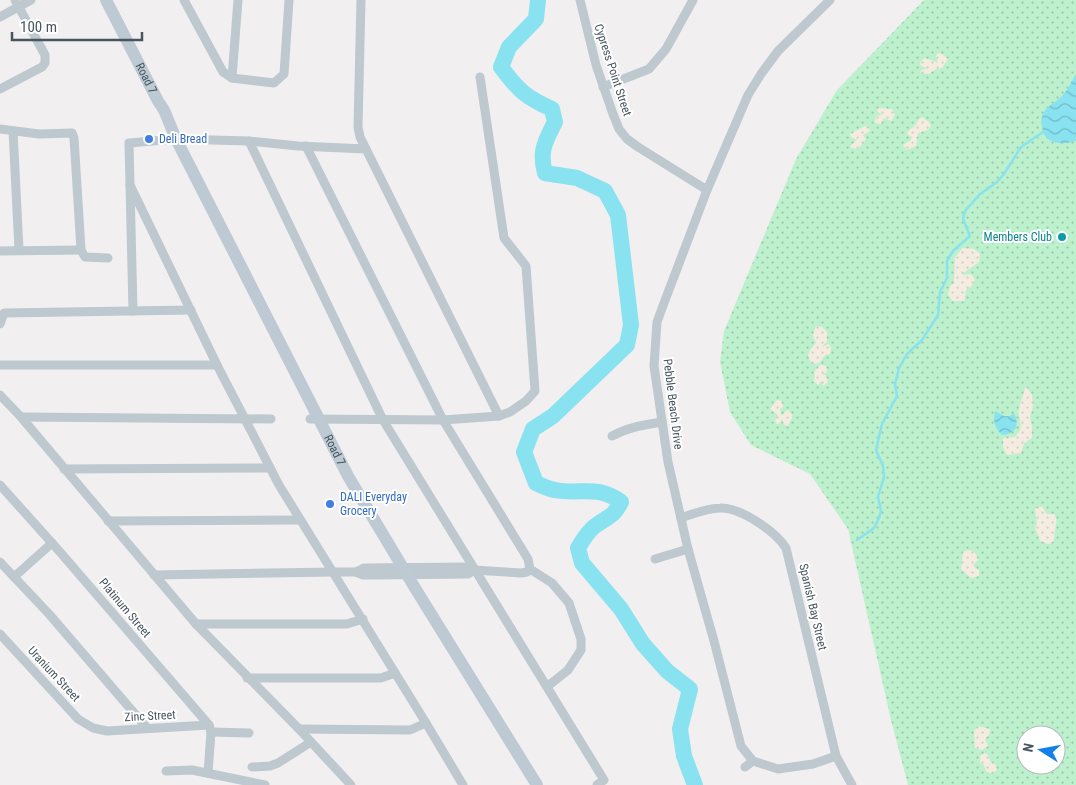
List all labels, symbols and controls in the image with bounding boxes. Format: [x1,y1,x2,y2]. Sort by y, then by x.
scale bar [12,10,142,42]
text: 100 m [20,18,57,36]
street label: Cypress Point Street [591,22,635,118]
street label: Road 7 [133,60,160,96]
place label: Deli Bread [159,132,207,146]
marker: Deli Bread [143,133,155,145]
place label: Members Club [984,230,1052,244]
marker: Members Club [1056,231,1068,243]
street label: Pebble Beach Drive [660,358,686,450]
street label: Road 7 [321,432,348,468]
place label: DALI Everyday Grocery [340,490,407,518]
marker: DALI Everyday Grocery [324,498,336,510]
street label: Spanish Bay Street [796,562,830,652]
street label: Platinum Street [96,576,154,641]
street label: Uranium Street [25,644,83,705]
street label: Zinc Street [124,708,176,724]
north arrow [1016,725,1066,775]
text: N [1020,742,1037,753]

